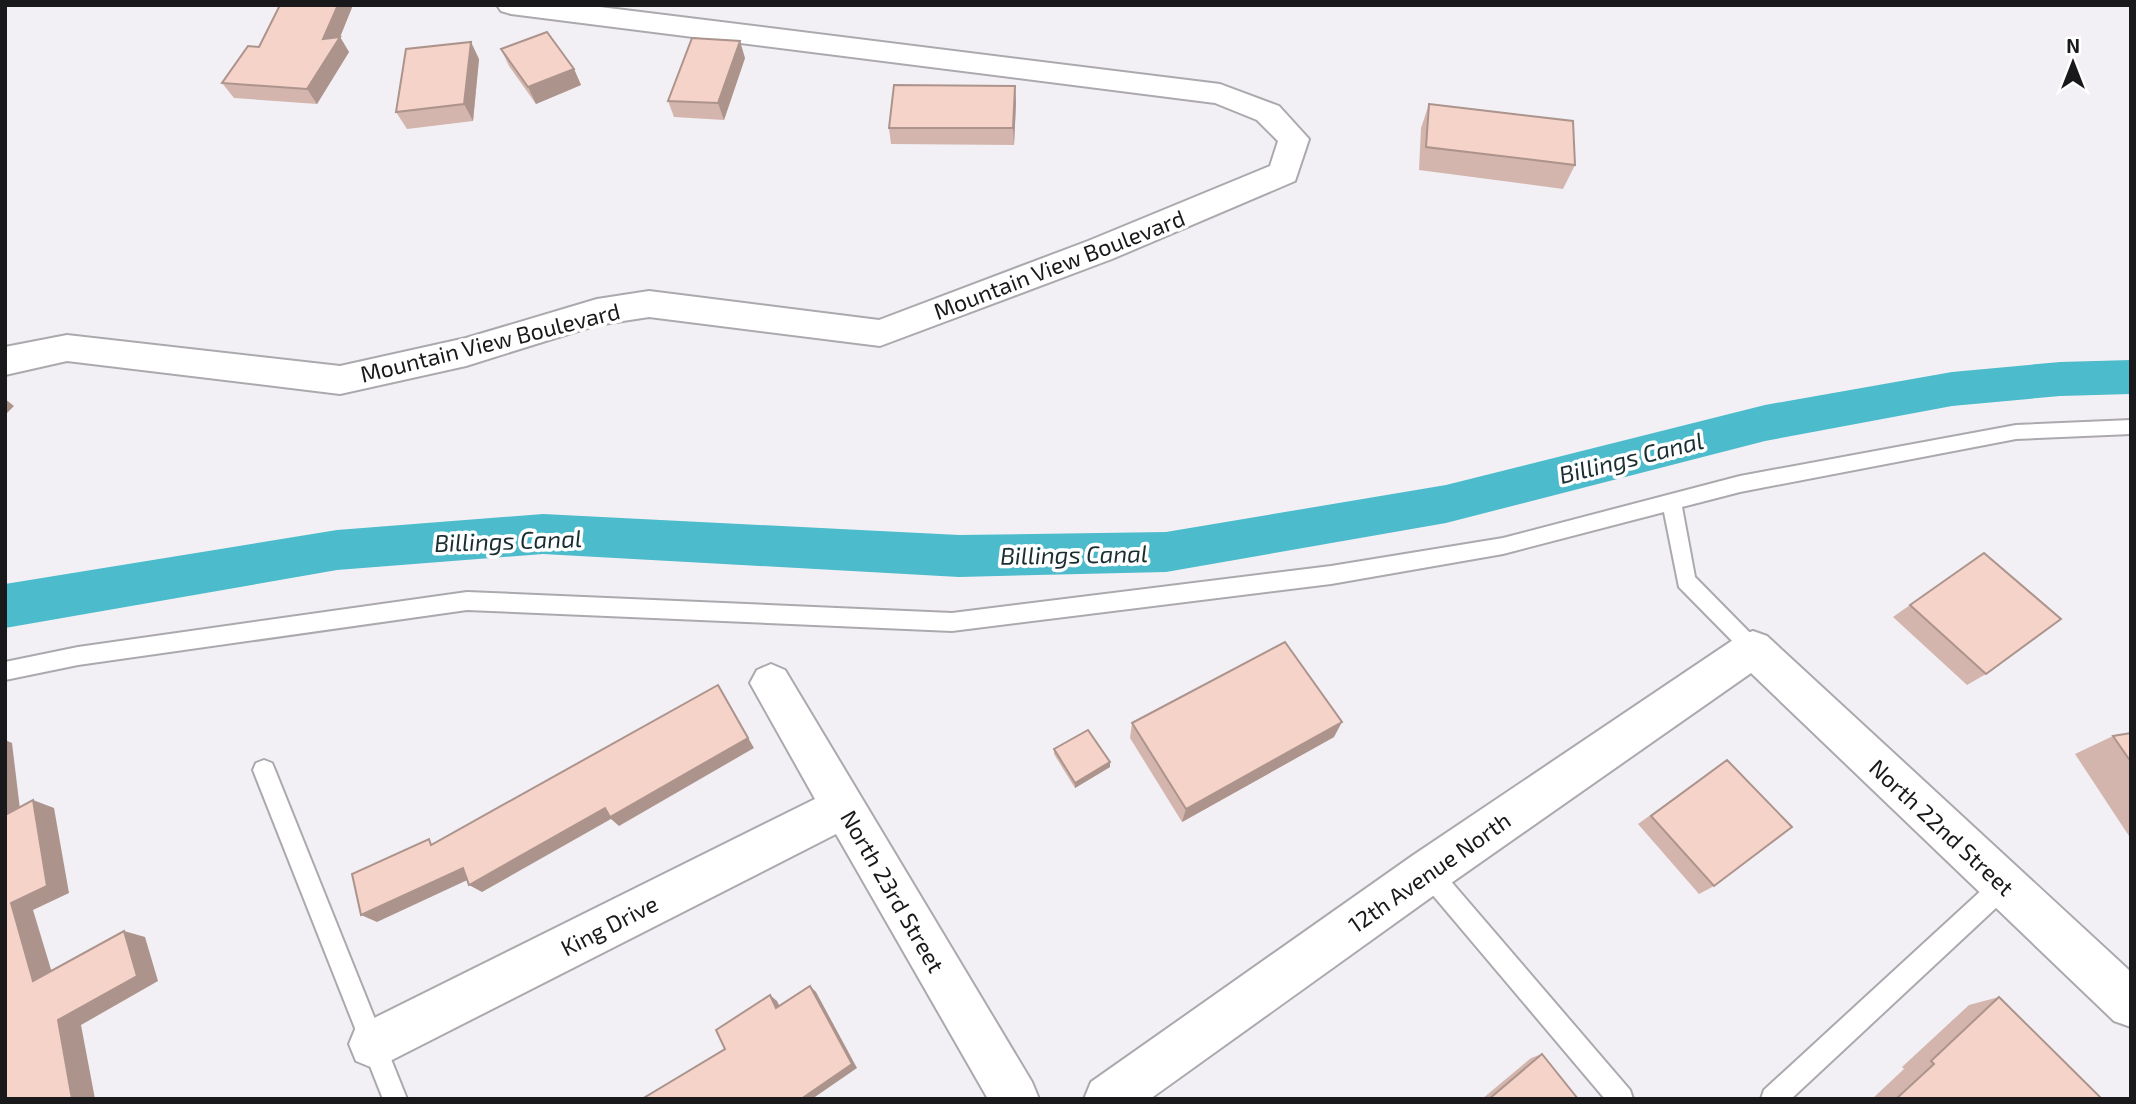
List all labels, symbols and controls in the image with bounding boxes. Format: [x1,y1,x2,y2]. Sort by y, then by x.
north arrow [2038,28,2108,98]
text: N [2066,34,2080,57]
street label: Mountain View Boulevard [929,203,1189,325]
street label: Mountain View Boulevard [357,296,623,388]
water label: Billings Canal [1556,425,1706,489]
water label: Billings Canal [434,523,582,557]
water label: Billings Canal [1000,538,1148,570]
street label: North 22nd Street [1864,753,2020,901]
street label: North 23rd Street [835,805,951,977]
street label: 12th Avenue North [1342,806,1516,938]
street label: King Drive [556,889,662,961]

